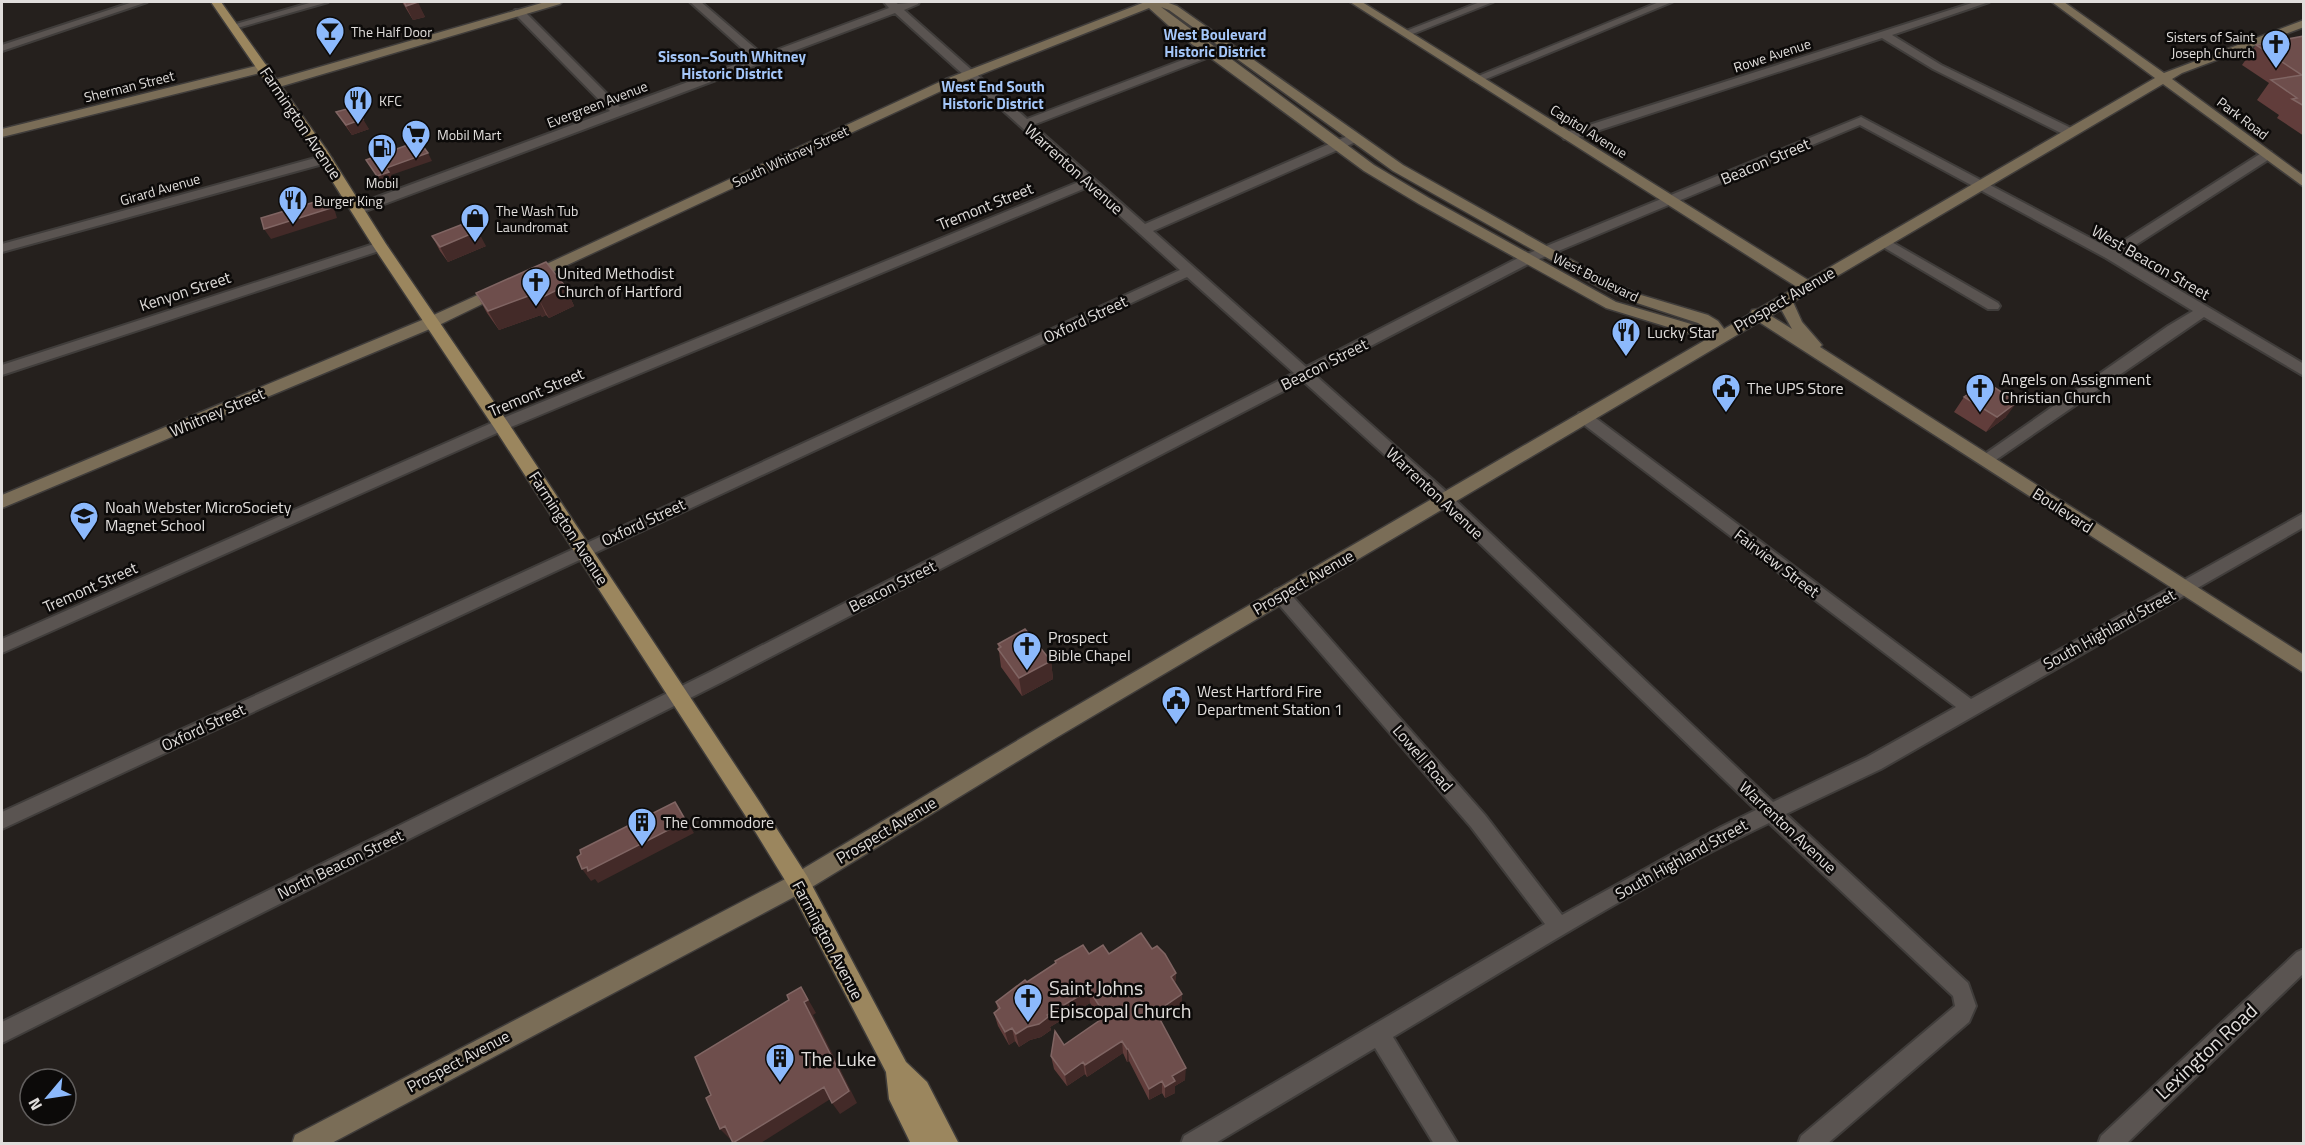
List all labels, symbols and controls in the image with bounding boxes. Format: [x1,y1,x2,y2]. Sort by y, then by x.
bar icon: The Half Door [314,15,346,57]
place label: The Half Door [351,21,432,42]
district label: West Boulevard Historic District [1163,23,1267,63]
place label: Sisters of Saint Joseph Church [2166,26,2255,63]
church icon: Sisters of Saint Joseph Church [2260,28,2292,70]
street label: Rowe Avenue [1731,33,1813,77]
district label: Sisson–South Whitney Historic District [658,45,806,85]
street label: Farmington Avenue [254,62,348,184]
street label: Sherman Street [82,65,176,107]
street label: Evergreen Avenue [544,75,650,133]
district label: West End South Historic District [941,75,1045,115]
restaurant icon: KFC [342,84,374,126]
place label: KFC [379,90,402,111]
street label: Park Road [2213,92,2273,144]
street label: Capitol Avenue [1546,99,1632,163]
supermarket icon: Mobil Mart [400,118,432,160]
street label: Warrenton Avenue [1019,118,1129,220]
street label: South Whitney Street [728,120,852,192]
place label: Mobil Mart [437,124,501,145]
street label: Beacon Street [1717,131,1814,191]
fuel station icon: Mobil [366,132,398,174]
street label: Girard Avenue [117,168,203,210]
place label: Mobil [366,172,398,193]
street label: Tremont Street [934,176,1037,236]
restaurant icon: Burger King [277,184,309,226]
place label: Burger King [314,190,383,211]
place label: The Wash Tub Laundromat [496,200,578,237]
shop icon: The Wash Tub Laundromat [459,202,491,244]
street label: West Beacon Street [2087,218,2215,306]
street label: West Boulevard [1550,247,1642,307]
street label: Prospect Avenue [1729,260,1839,338]
place label: United Methodist Church of Hartford [557,261,682,303]
street label: Kenyon Street [136,265,234,317]
church icon: United Methodist Church of Hartford [520,266,552,308]
street label: Oxford Street [1039,289,1131,349]
restaurant icon: Lucky Star [1610,316,1642,358]
place label: Lucky Star [1647,320,1717,344]
street label: Beacon Street [1276,332,1372,396]
street label: Tremont Street [485,361,588,423]
place label: Angels on Assignment Christian Church [2001,367,2151,409]
public building icon: The UPS Store [1710,372,1742,414]
church icon: Angels on Assignment Christian Church [1964,372,1996,414]
place label: The UPS Store [1747,376,1844,400]
street label: Whitney Street [166,381,268,443]
street label: Warrenton Avenue [1381,441,1489,545]
street label: Farmington Avenue [523,466,615,590]
street label: Boulevard [2028,481,2098,539]
street label: Oxford Street [597,492,689,552]
place label: Noah Webster MicroSociety Magnet School [105,495,292,537]
school or university icon: Noah Webster MicroSociety Magnet School [68,500,100,542]
street label: Fairview Street [1729,523,1825,603]
street label: Prospect Avenue [1248,543,1358,621]
street label: Beacon Street [844,554,940,618]
street label: Tremont Street [39,555,141,619]
street label: South Highland Street [2038,582,2180,675]
place label: Prospect Bible Chapel [1048,625,1131,667]
church icon: Prospect Bible Chapel [1011,630,1043,672]
place label: West Hartford Fire Department Station 1 [1197,679,1343,721]
public building icon: West Hartford Fire Department Station 1 [1160,684,1192,726]
street label: Oxford Street [157,697,249,757]
street label: Lowell Road [1387,719,1459,797]
street label: Warrenton Avenue [1734,775,1842,879]
street label: Prospect Avenue [831,791,941,869]
building icon: The Commodore [626,806,658,848]
place label: The Commodore [663,810,774,834]
street label: South Highland Street [1610,812,1752,905]
street label: North Beacon Street [273,823,407,905]
street label: Farmington Avenue [787,876,869,1004]
place label: Saint Johns Episcopal Church [1049,972,1191,1026]
church icon: Saint Johns Episcopal Church [1012,982,1044,1024]
street label: Lexington Road [2148,995,2264,1107]
street label: Prospect Avenue [402,1024,514,1098]
building icon: The Luke [764,1042,796,1084]
place label: The Luke [801,1043,876,1074]
north arrow [18,1067,78,1127]
text: N [22,1094,48,1115]

